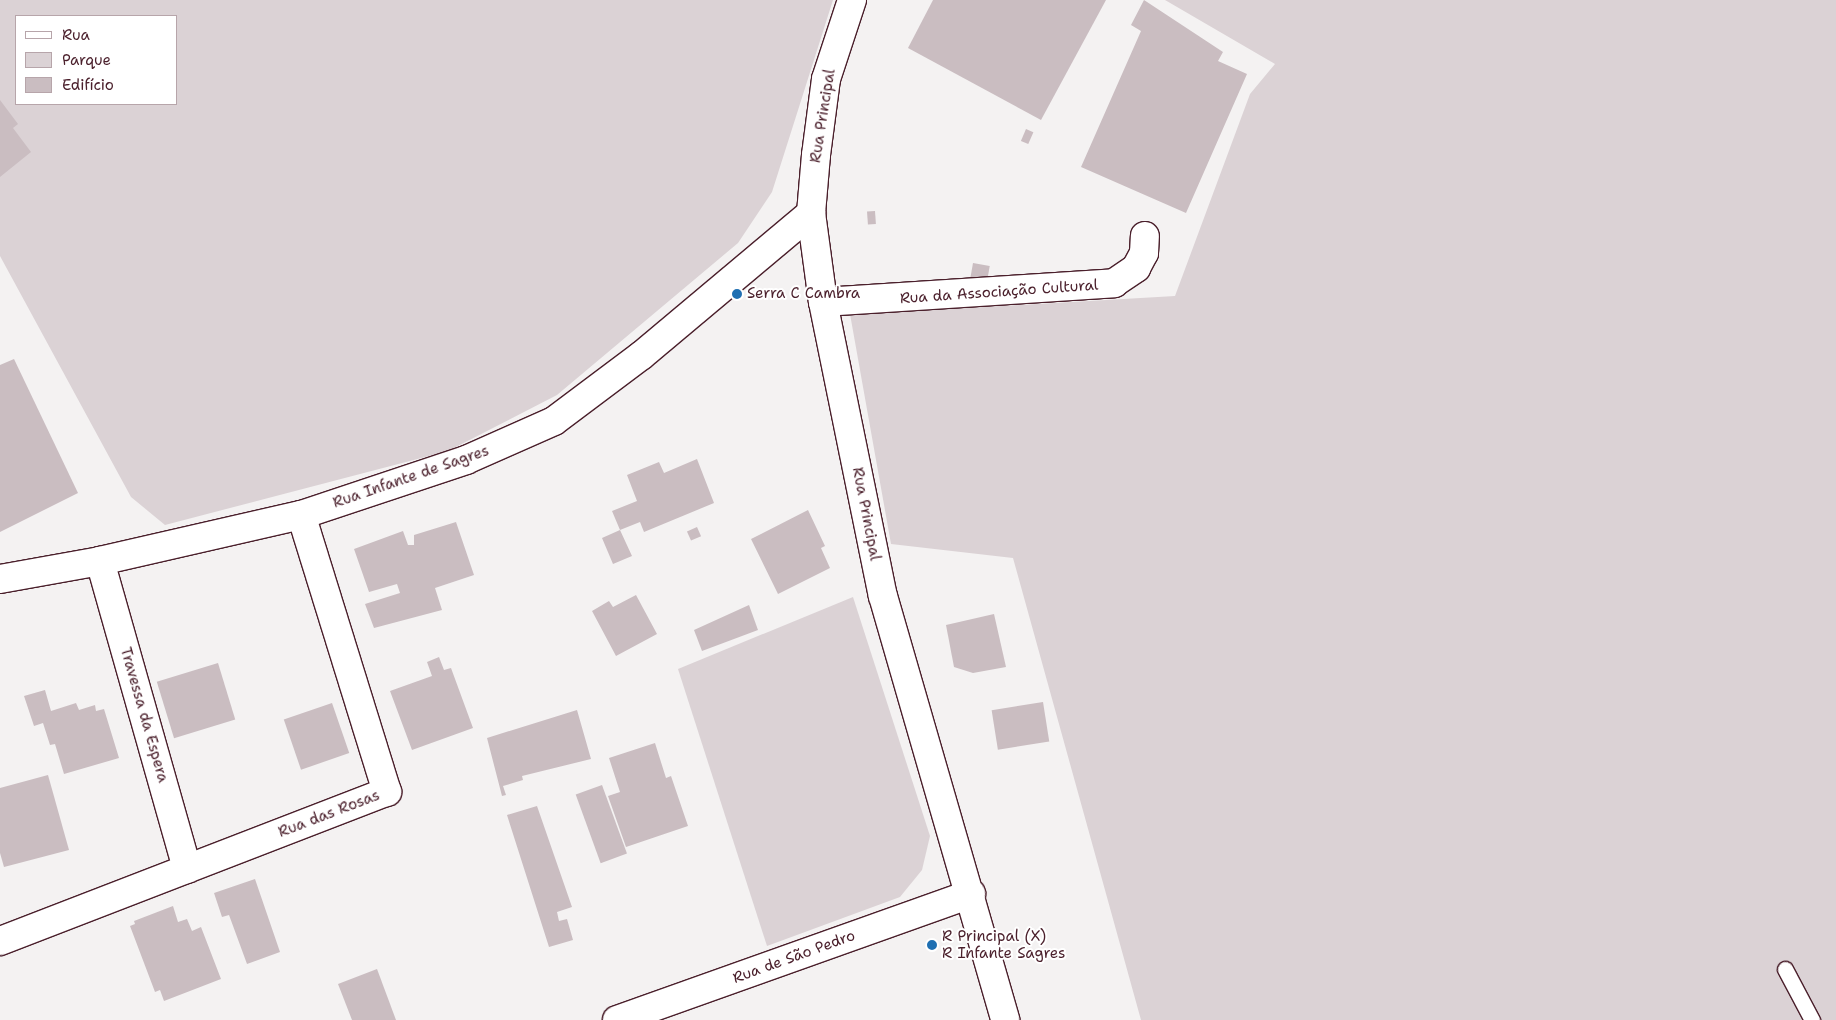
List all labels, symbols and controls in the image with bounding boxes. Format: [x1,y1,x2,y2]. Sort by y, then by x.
legend [15,15,178,105]
text: Rua [62,25,90,45]
text: Parque [62,50,111,70]
street label: Rua Principal [807,68,839,164]
text: Edifício [62,75,114,95]
street label: Rua da Associação Cultural [899,276,1099,308]
place label: Serra C Cambra [747,285,860,303]
marker: Serra C Cambra [731,288,743,300]
street label: Rua Infante de Sagres [331,442,491,512]
street label: Rua Principal [848,466,884,562]
street label: Travessa da Espera [116,645,172,785]
street label: Rua das Rosas [276,786,382,842]
street label: Rua de São Pedro [730,927,858,987]
place label: R Principal (X) R Infante Sagres [942,927,1065,962]
marker: R Principal (X) R Infante Sagres [926,939,938,951]

